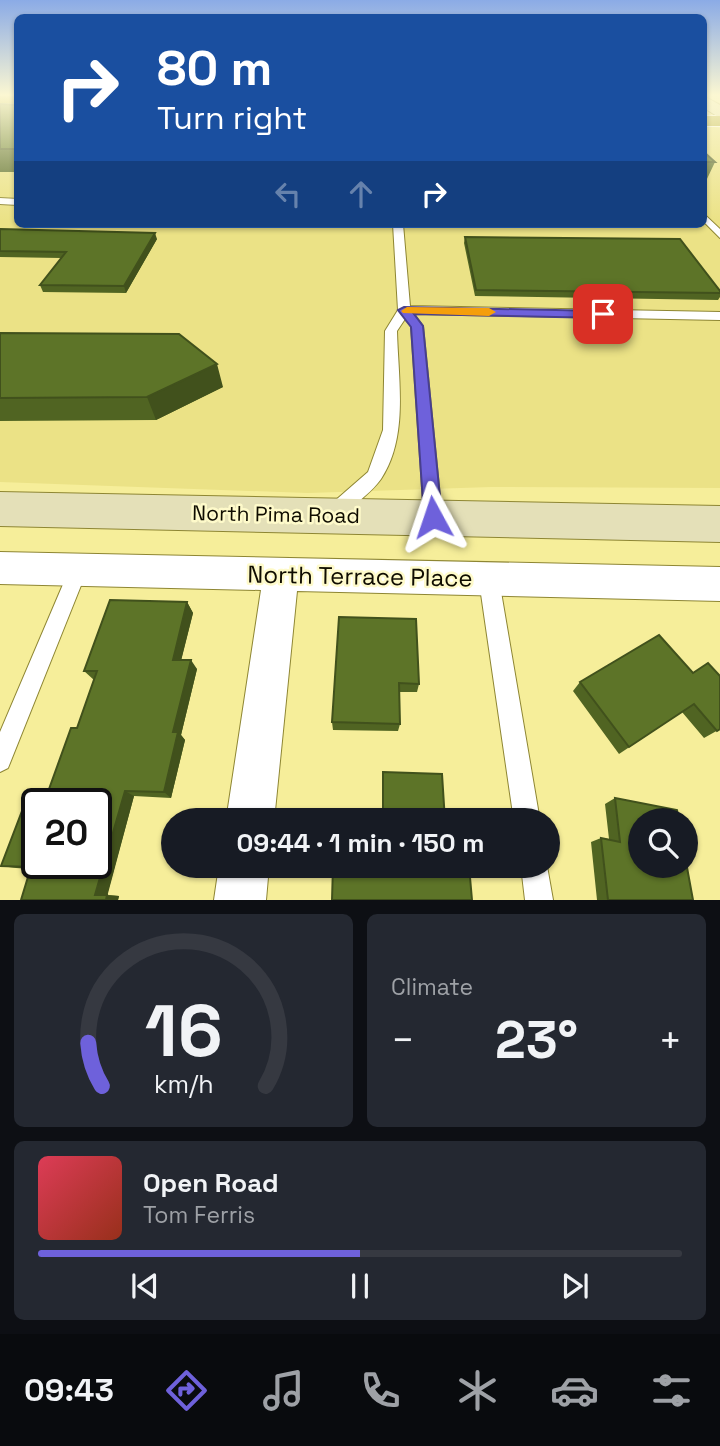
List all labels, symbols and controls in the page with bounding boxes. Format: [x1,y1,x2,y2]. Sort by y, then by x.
text: 80 m [157,37,272,99]
icon: right [42,42,133,133]
text: Turn right [157,98,307,138]
icon: left [269,175,307,213]
icon: ahead [342,175,380,213]
icon: right [415,175,453,213]
pin [573,284,633,344]
icon: arrive [584,295,622,333]
position arrow [396,480,470,554]
street label: North Pima Road [192,499,360,529]
street label: North Terrace Place [247,559,473,593]
speed limit sign: 20 [21,788,112,879]
map controls [628,808,698,878]
button: search [628,808,698,878]
text: 09:44 · 1 min · 150 m [237,826,485,860]
text: Climate [391,972,473,1002]
text: 16 [145,985,222,1078]
text: 23° [495,1007,578,1073]
text: − [391,1016,415,1064]
text: + [658,1016,682,1064]
text: km/h [154,1068,213,1100]
text: Open Road [143,1166,279,1200]
text: Tom Ferris [143,1200,255,1230]
icon: previous [126,1267,164,1305]
icon: pause [341,1267,379,1305]
icon: next [556,1267,594,1305]
icon: directions [162,1366,211,1415]
icon: music [259,1366,308,1415]
icon: phone [356,1366,405,1415]
icon: climate [453,1366,502,1415]
icon: car [550,1366,599,1415]
icon: filters [647,1366,696,1415]
text: 09:43 [24,1370,114,1410]

